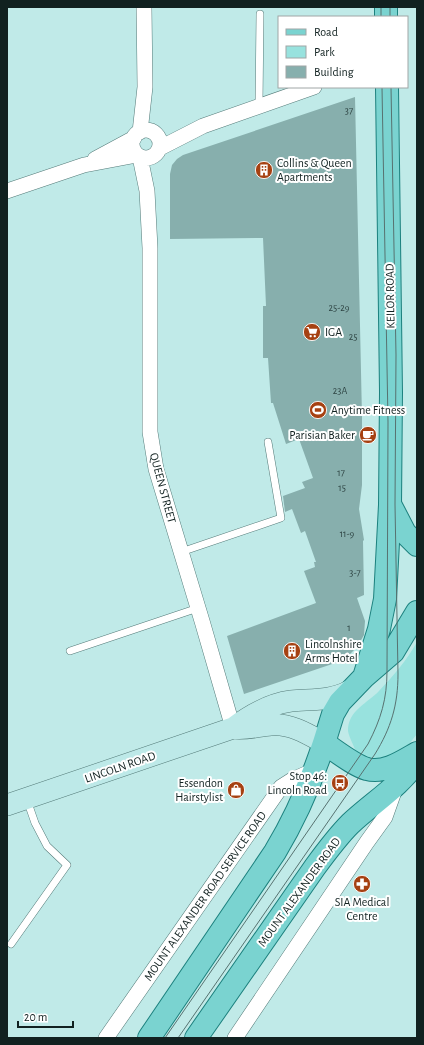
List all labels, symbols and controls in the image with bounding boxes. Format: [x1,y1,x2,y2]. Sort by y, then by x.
legend [278,16,408,88]
text: Road [314,26,338,38]
text: Park [314,46,335,58]
text: Building [314,66,354,78]
house number: 37 [345,106,353,116]
place label: Collins & Queen Apartments [277,157,352,183]
building icon: Collins & Queen Apartments [254,160,274,180]
street label: KEILOR ROAD [383,263,397,329]
house number: 25-29 [328,303,350,313]
supermarket icon: IGA [302,322,322,342]
place label: IGA [325,326,342,338]
house number: 25 [349,332,357,342]
house number: 23A [333,386,347,396]
sports icon: Anytime Fitness [308,400,328,420]
place label: Anytime Fitness [331,404,405,417]
cafe icon: Parisian Baker [358,425,378,445]
place label: Parisian Baker [289,429,355,441]
street label: QUEEN STREET [147,451,178,525]
house number: 17 [337,468,345,478]
house number: 15 [338,483,346,493]
house number: 11-9 [340,529,355,539]
house number: 3-7 [349,568,361,578]
house number: 1 [347,623,351,633]
place label: Lincolnshire Arms Hotel [305,638,362,664]
building icon: Lincolnshire Arms Hotel [282,641,302,661]
street label: LINCOLN ROAD [83,749,157,785]
place label: Stop 46: Lincoln Road [267,770,327,796]
bus stop icon: Stop 46: Lincoln Road [330,773,350,793]
place label: Essendon Hairstylist [175,777,223,804]
shop icon: Essendon Hairstylist [226,780,246,800]
street label: MOUNT ALEXANDER ROAD SERVICE ROAD [142,809,268,983]
street label: MOUNT ALEXANDER ROAD [256,835,343,949]
pharmacy icon: SIA Medical Centre [352,874,372,894]
place label: SIA Medical Centre [335,896,389,922]
scale bar [18,1003,73,1029]
text: 20 m [24,1011,47,1023]

